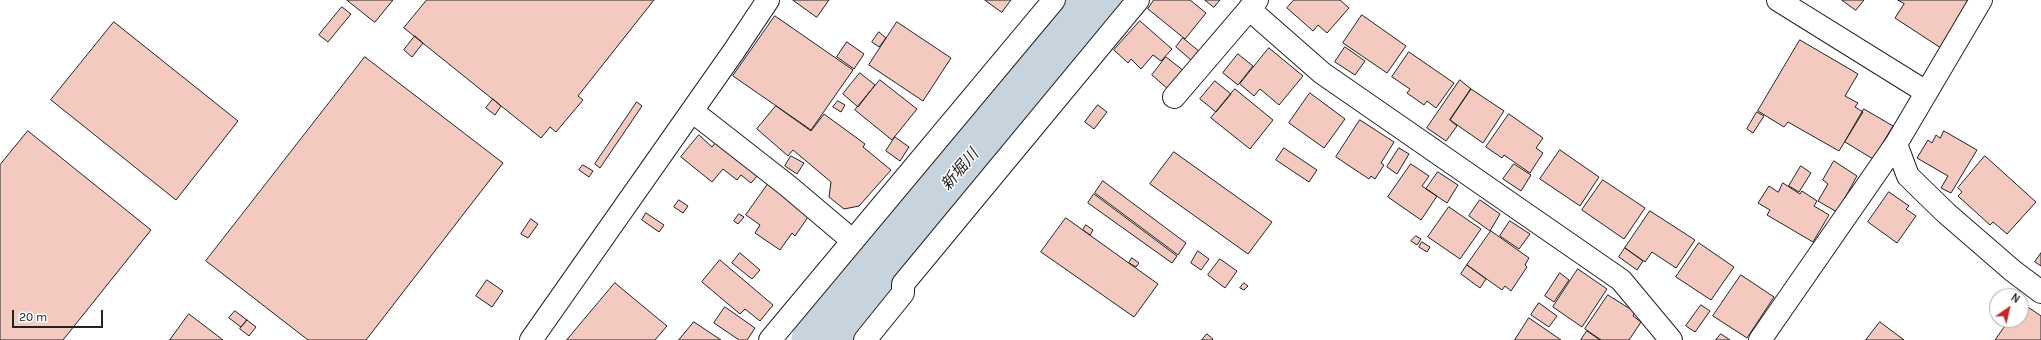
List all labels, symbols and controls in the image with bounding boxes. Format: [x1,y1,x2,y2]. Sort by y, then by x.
water label: 新堀川 [937,145,983,195]
north arrow [1989,288,2029,328]
text: N [2009,291,2022,306]
scale bar [14,302,105,328]
text: 20 m [19,310,47,324]

